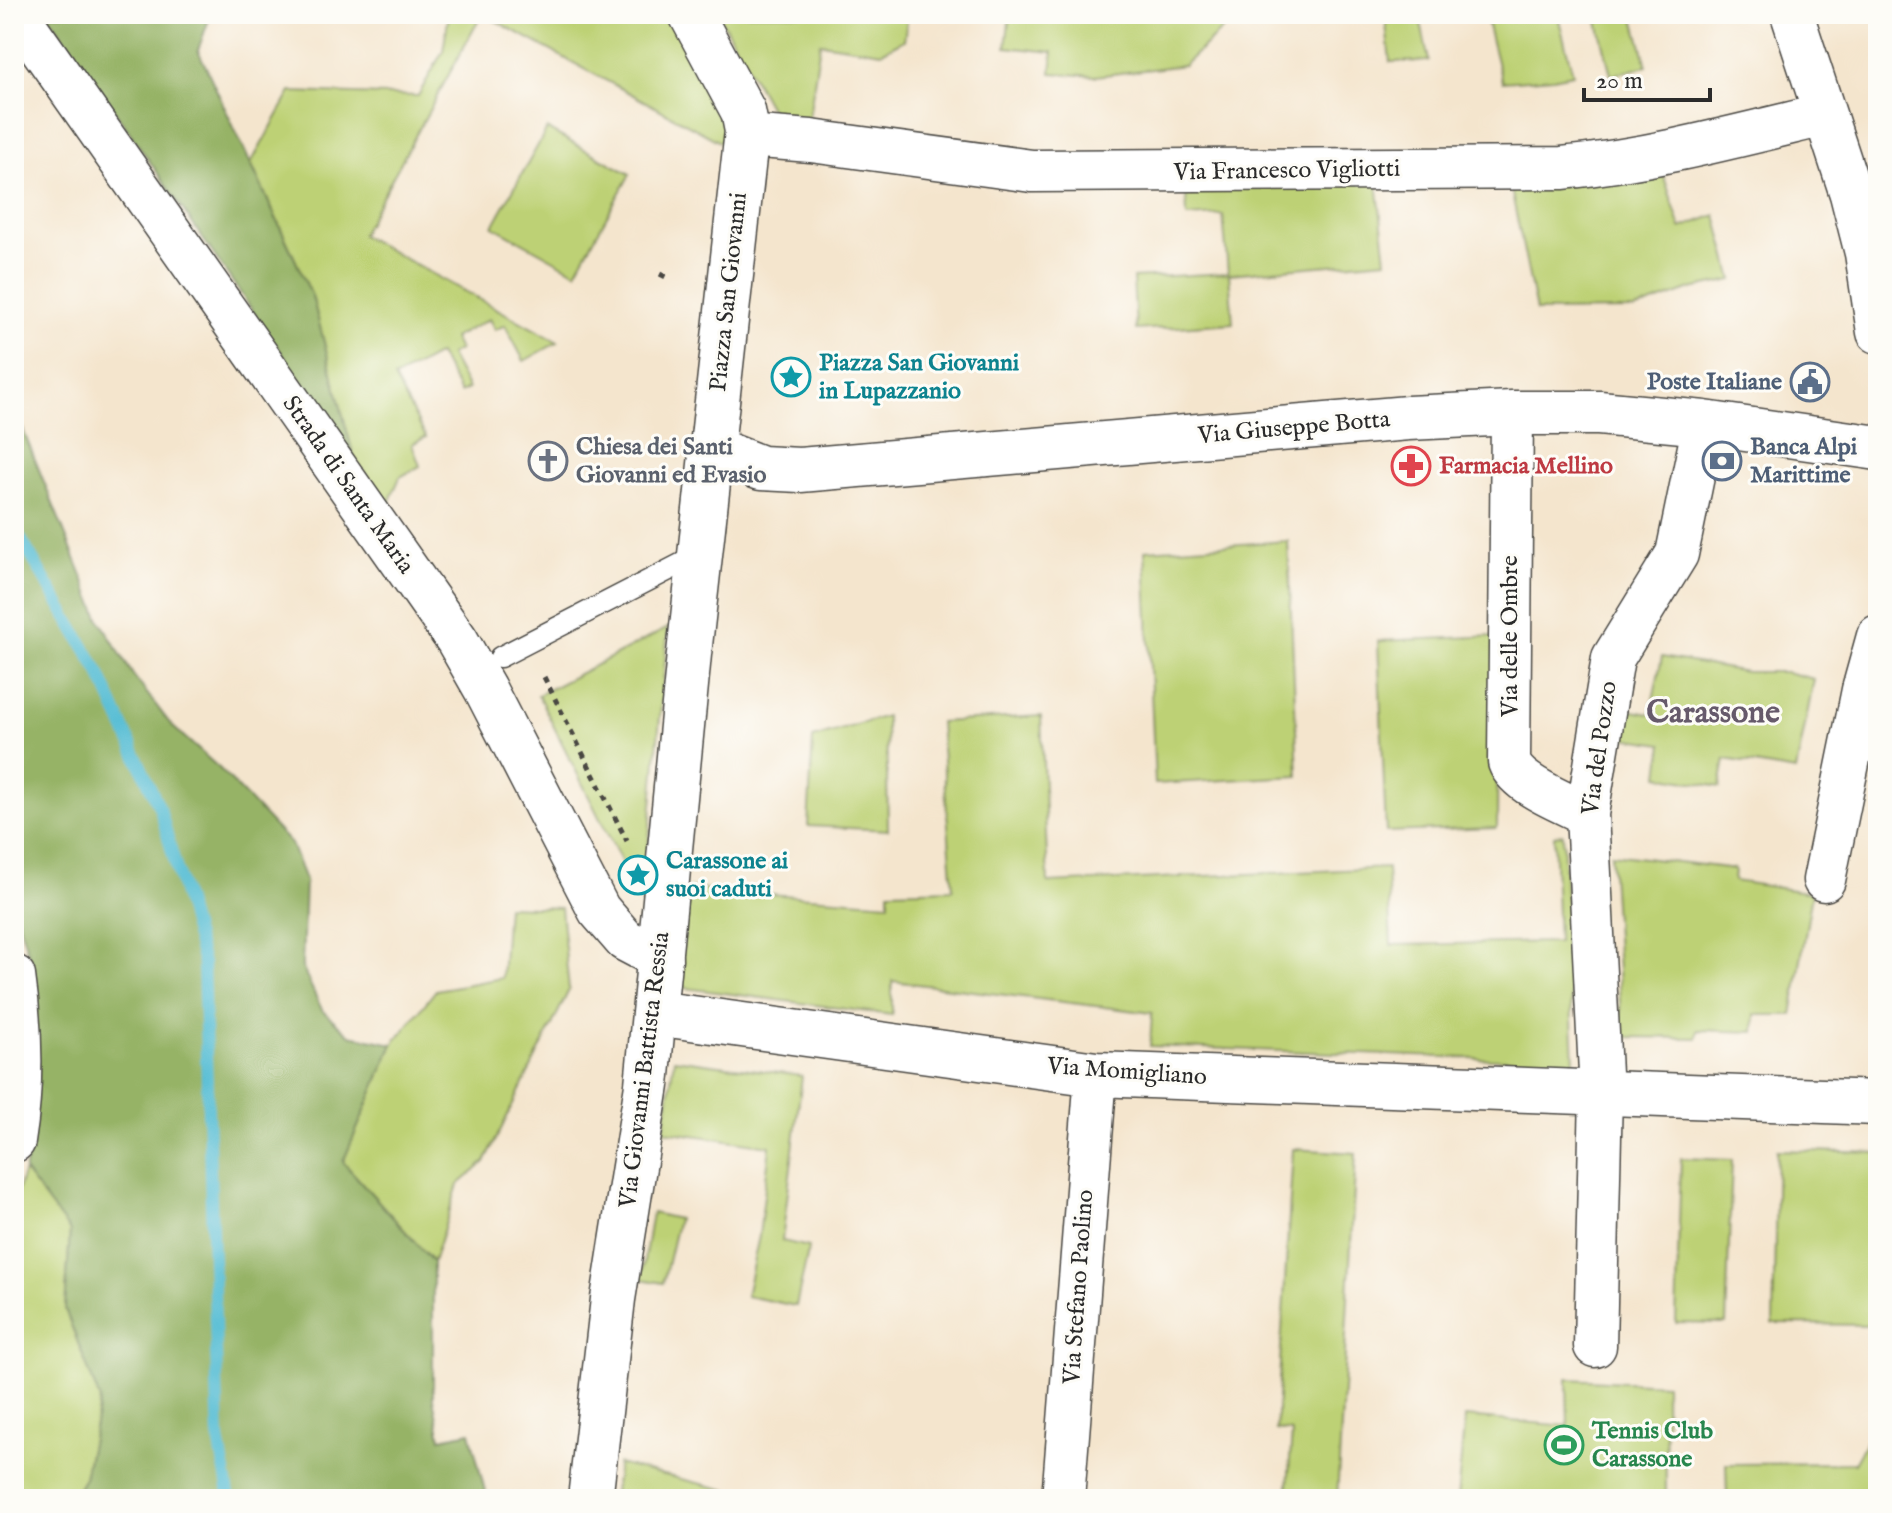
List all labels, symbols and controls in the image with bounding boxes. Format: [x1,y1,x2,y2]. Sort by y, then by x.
scale bar [1584,52,1710,102]
text: 20 m [1596,66,1643,97]
street label: Via Francesco Vigliotti [1172,154,1401,188]
street label: Piazza San Giovanni [703,191,755,393]
place label: Piazza San Giovanni in Lupazzanio [819,348,1020,407]
place icon: Piazza San Giovanni in Lupazzanio [770,356,812,398]
public building icon: Poste Italiane [1789,361,1831,403]
place label: Poste Italiane [1647,367,1782,398]
street label: Strada di Santa Maria [275,390,421,581]
street label: Via Giuseppe Botta [1196,404,1392,452]
place label: Chiesa dei Santi Giovanni ed Evasio [576,432,766,491]
place label: Banca Alpi Marittime [1750,432,1858,491]
church icon: Chiesa dei Santi Giovanni ed Evasio [527,440,569,482]
bank icon: Banca Alpi Marittime [1701,440,1743,482]
pharmacy icon: Farmacia Mellino [1390,445,1432,487]
place label: Farmacia Mellino [1439,451,1613,482]
street label: Via delle Ombre [1495,555,1526,718]
street label: Via del Pozzo [1575,679,1625,818]
district label: Carassone [1646,693,1780,734]
place label: Carassone ai suoi caduti [666,846,789,905]
place icon: Carassone ai suoi caduti [617,854,659,896]
street label: Via Giovanni Battista Ressia [613,929,677,1211]
street label: Via Momigliano [1045,1051,1208,1093]
street label: Via Stefano Paolino [1057,1189,1101,1386]
place label: Tennis Club Carassone [1591,1416,1713,1475]
sports icon: Tennis Club Carassone [1543,1424,1585,1466]

